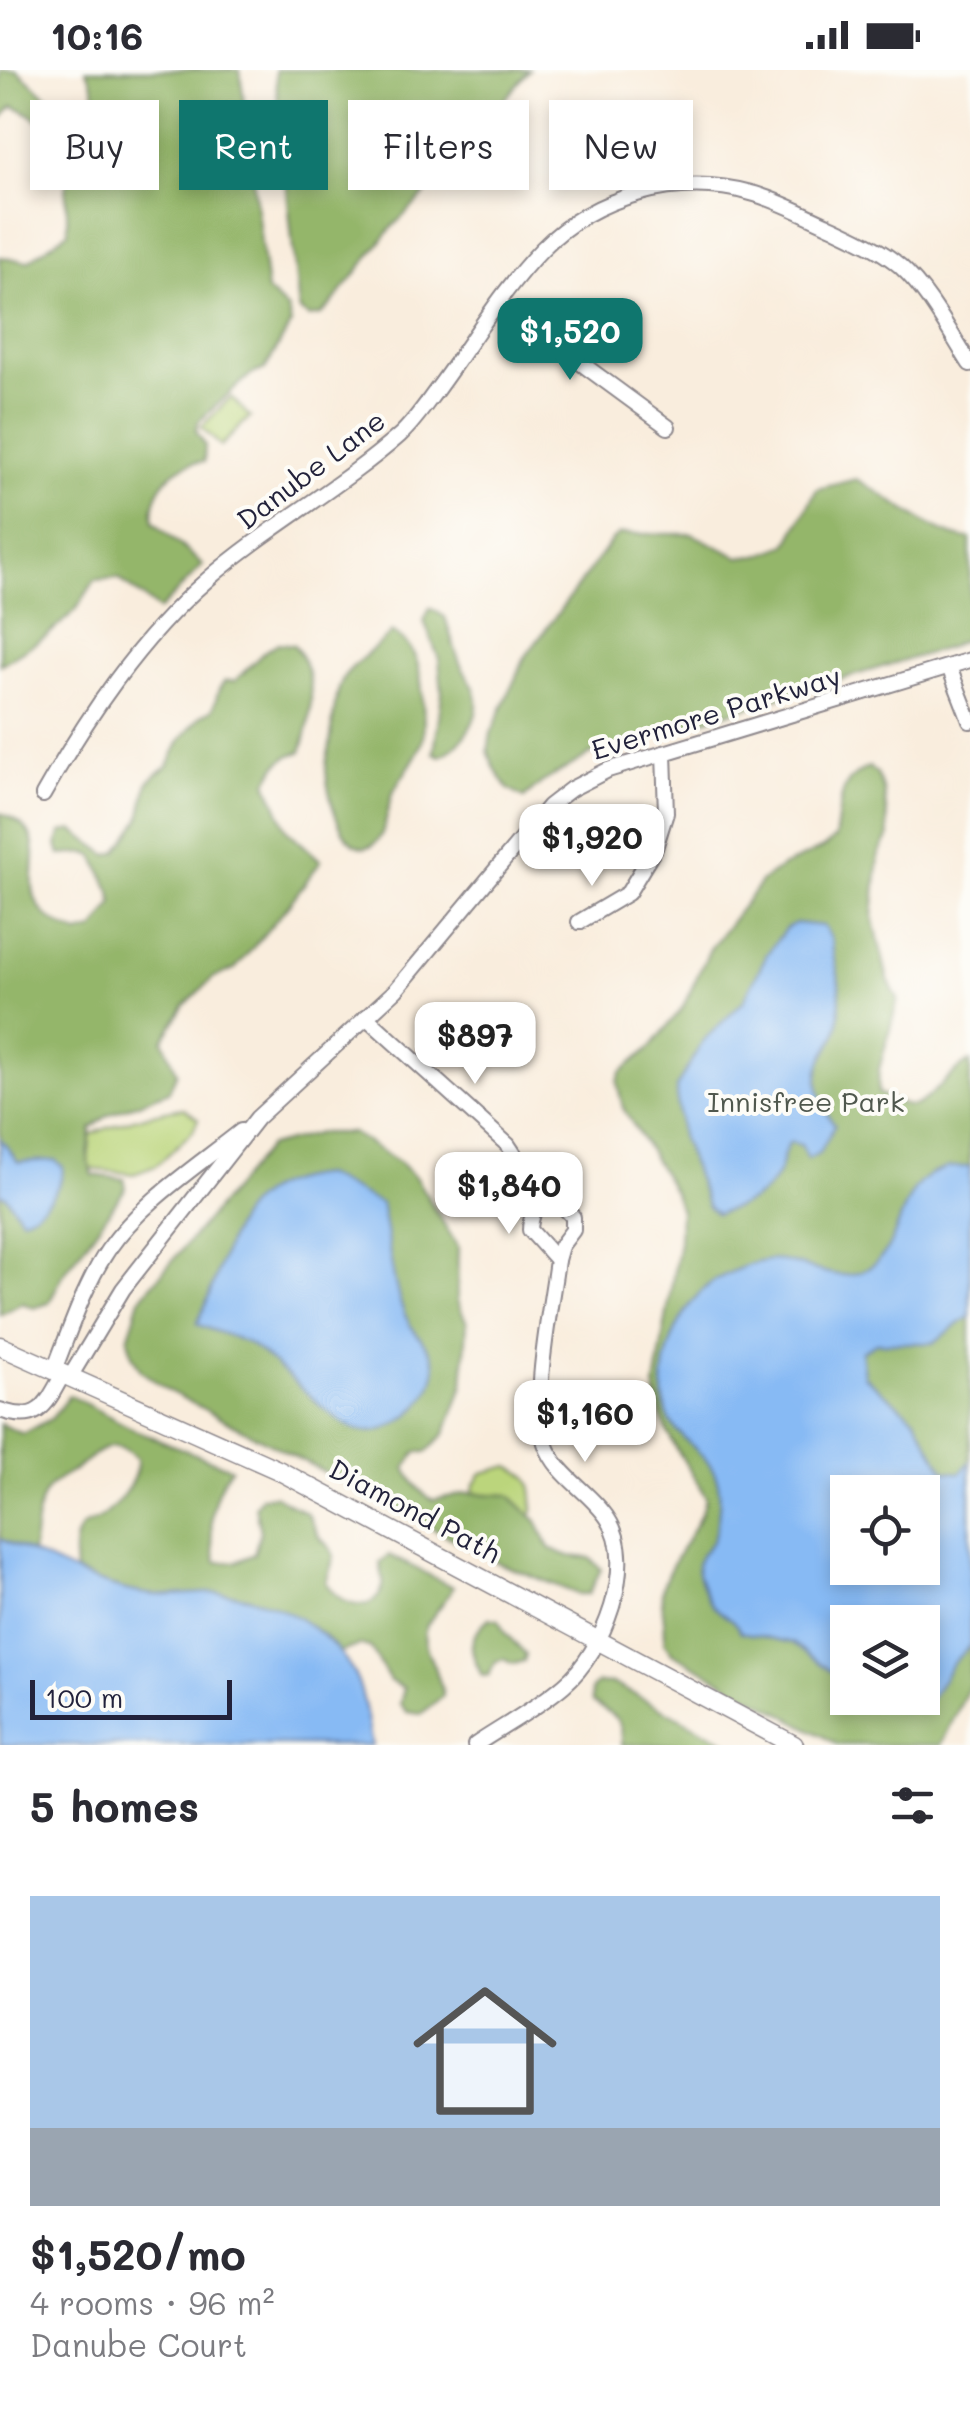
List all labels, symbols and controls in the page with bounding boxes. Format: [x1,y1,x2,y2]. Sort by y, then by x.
text: 10:16 [50,10,143,60]
chip: Buy [30,100,159,190]
chip: Rent [179,100,328,190]
chip: Filters [348,100,529,190]
chip: New [549,100,693,190]
pin: $1,520 [489,298,651,383]
text: $1,520 [520,309,620,351]
street label: Danube Lane [229,402,392,537]
street label: Evermore Parkway [587,657,845,767]
pin: $1,920 [511,804,673,889]
text: $1,920 [541,815,643,857]
pin: $897 [416,1002,534,1087]
text: $897 [437,1013,513,1055]
park label: Innisfree Park [707,1083,905,1119]
pin: $1,840 [428,1152,590,1237]
text: $1,840 [457,1163,561,1205]
pin: $1,160 [504,1380,666,1465]
text: $1,160 [536,1391,634,1433]
street label: Diamond Path [324,1450,507,1570]
map controls [830,1475,940,1715]
button: locate [830,1475,940,1585]
button: layers [830,1605,940,1715]
scale bar [30,1675,232,1720]
text: 100 m [45,1679,123,1715]
text: 5 homes [30,1778,199,1833]
icon: filters [885,1778,940,1833]
icon: home [395,1961,575,2141]
text: $1,520/mo [30,2226,246,2281]
text: 4 rooms · 96 m² [30,2281,275,2323]
text: Danube Court [30,2323,247,2365]

